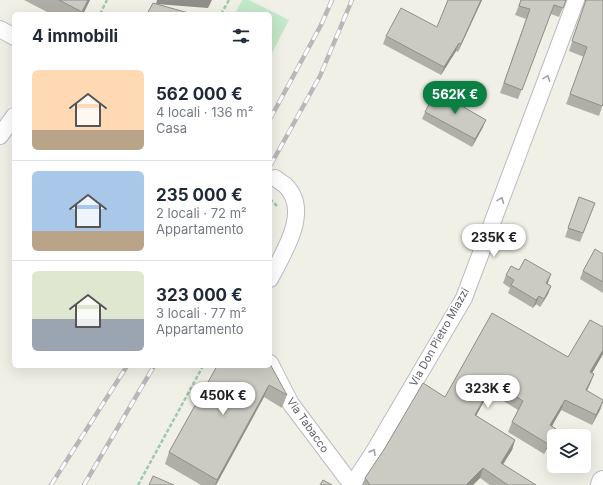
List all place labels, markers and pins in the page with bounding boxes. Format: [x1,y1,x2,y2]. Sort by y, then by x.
pin: 562K € [422,81,488,115]
pin: 235K € [461,224,527,258]
pin: 323K € [455,375,521,409]
pin: 450K € [190,382,256,416]

